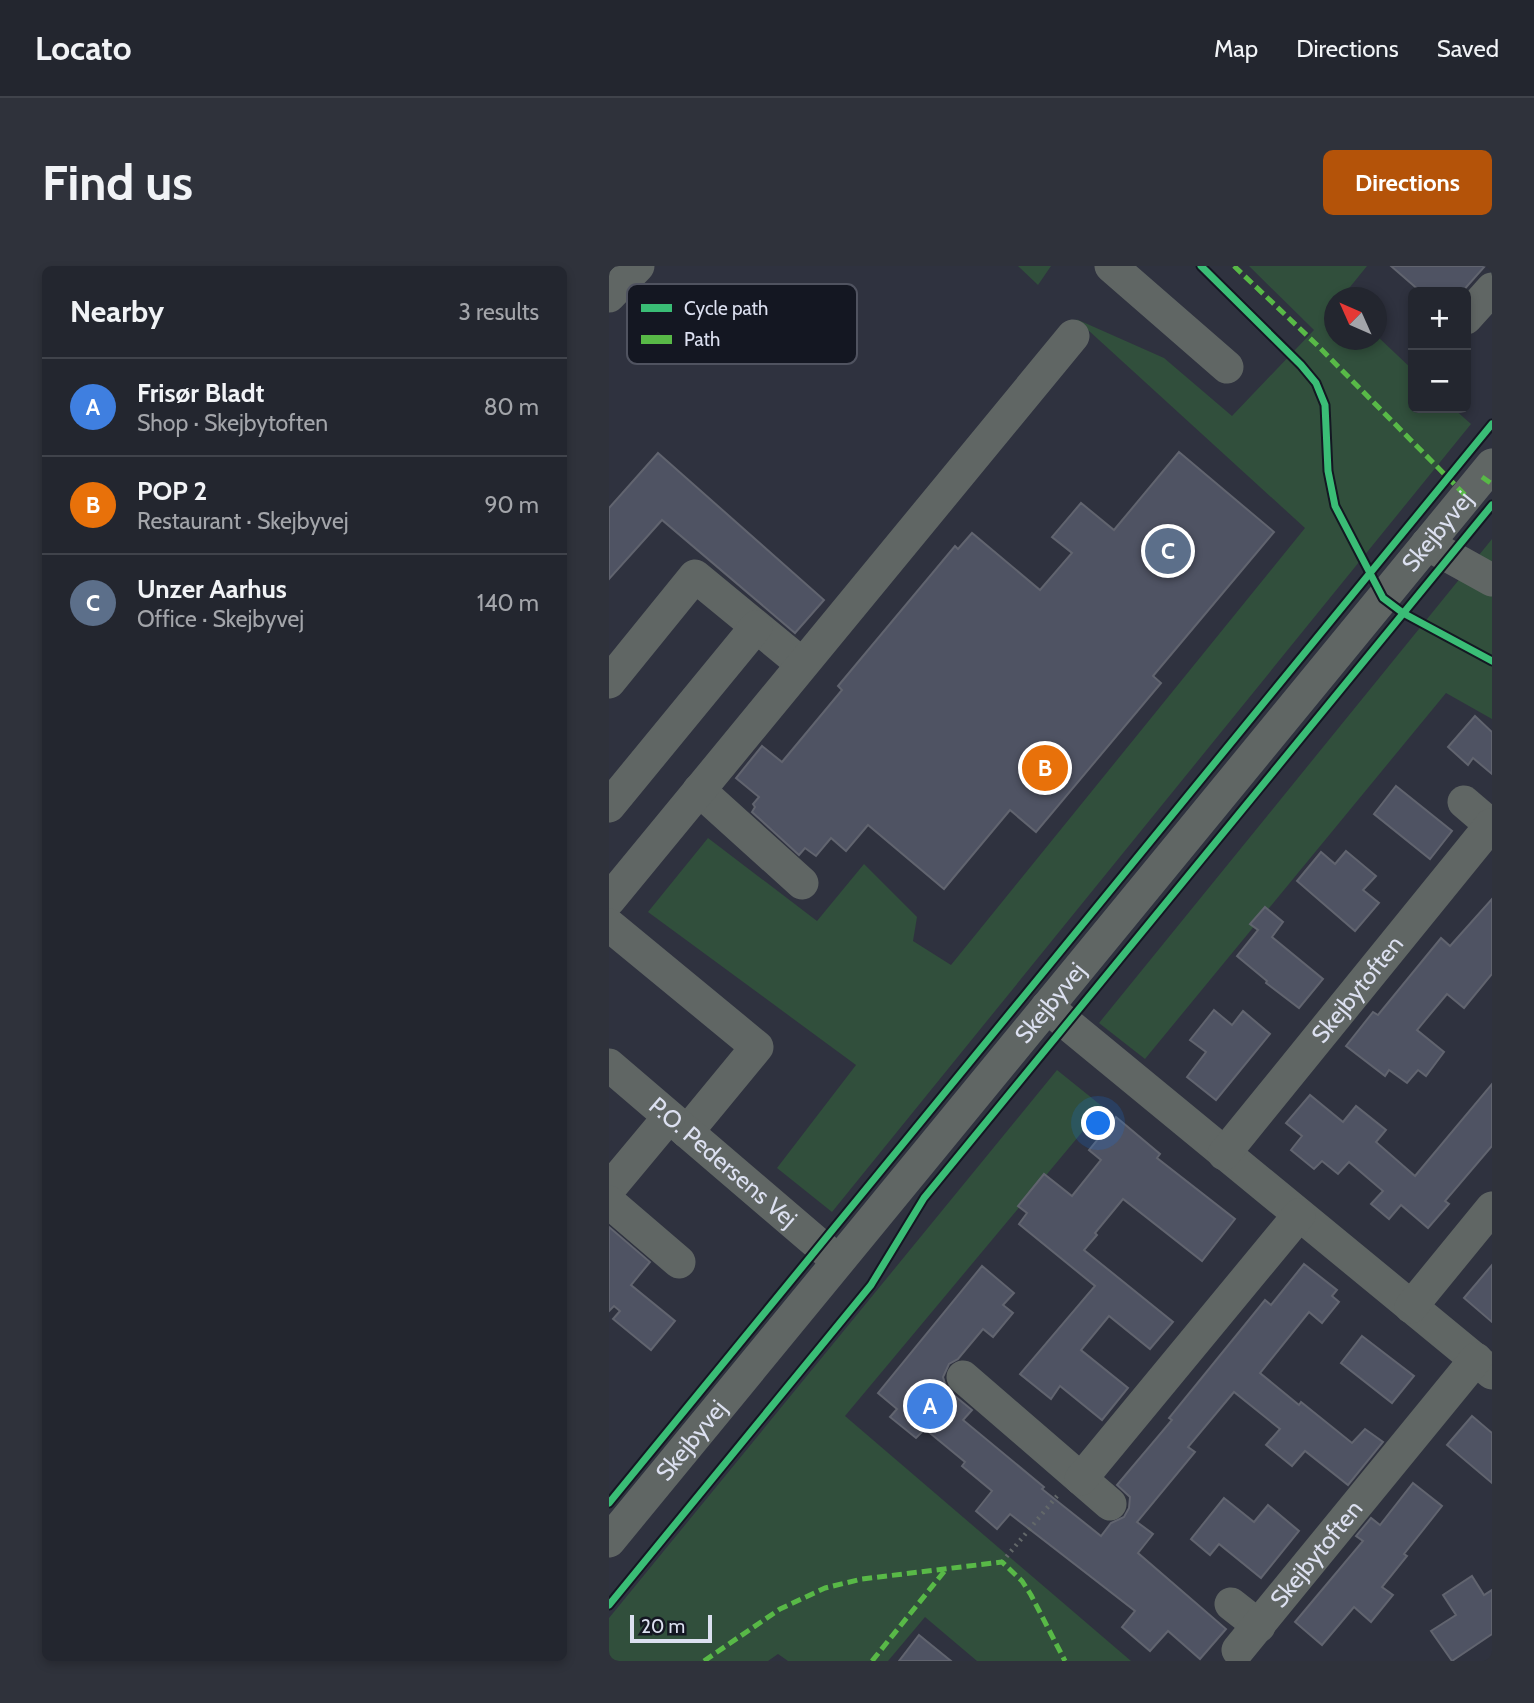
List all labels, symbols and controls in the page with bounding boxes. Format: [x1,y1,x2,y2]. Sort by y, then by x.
text: Locato [35,28,131,68]
text: Map [1214,34,1258,63]
text: Directions [1296,34,1399,63]
text: Saved [1437,34,1499,63]
button: Directions [1323,150,1492,215]
text: Find us [42,153,193,212]
legend [627,284,857,364]
north arrow [1324,287,1387,350]
map controls [1408,287,1471,413]
button: + [1408,287,1471,350]
text: Nearby [70,293,164,330]
text: Cycle path [684,297,768,320]
text: 3 results [458,298,539,326]
text: Path [684,328,720,351]
button: − [1408,350,1471,413]
text: Frisør Bladt [137,377,264,409]
text: A [86,393,100,421]
text: 80 m [484,393,539,421]
text: Shop · Skejbytoften [137,409,328,437]
text: POP 2 [137,475,207,507]
street label: Skejbyvej [1396,485,1479,577]
text: B [86,491,100,519]
text: 90 m [485,491,539,519]
text: Restaurant · Skejbyvej [137,507,349,535]
pin: C [1145,525,1191,577]
text: Unzer Aarhus [137,573,287,605]
text: C [86,589,100,617]
text: 140 m [477,589,539,617]
text: Office · Skejbyvej [137,605,304,633]
pin: B [1022,742,1068,794]
street label: Skejbytoften [1305,930,1409,1048]
street label: Skejbyvej [1009,956,1092,1049]
street label: P.O. Pedersens Vej [643,1091,803,1233]
your location [1081,1106,1115,1140]
pin: A [907,1380,953,1432]
street label: Skejbyvej [650,1394,733,1486]
street label: Skejbytoften [1264,1494,1368,1613]
scale bar [630,1612,712,1644]
text: 20 m [641,1615,685,1638]

